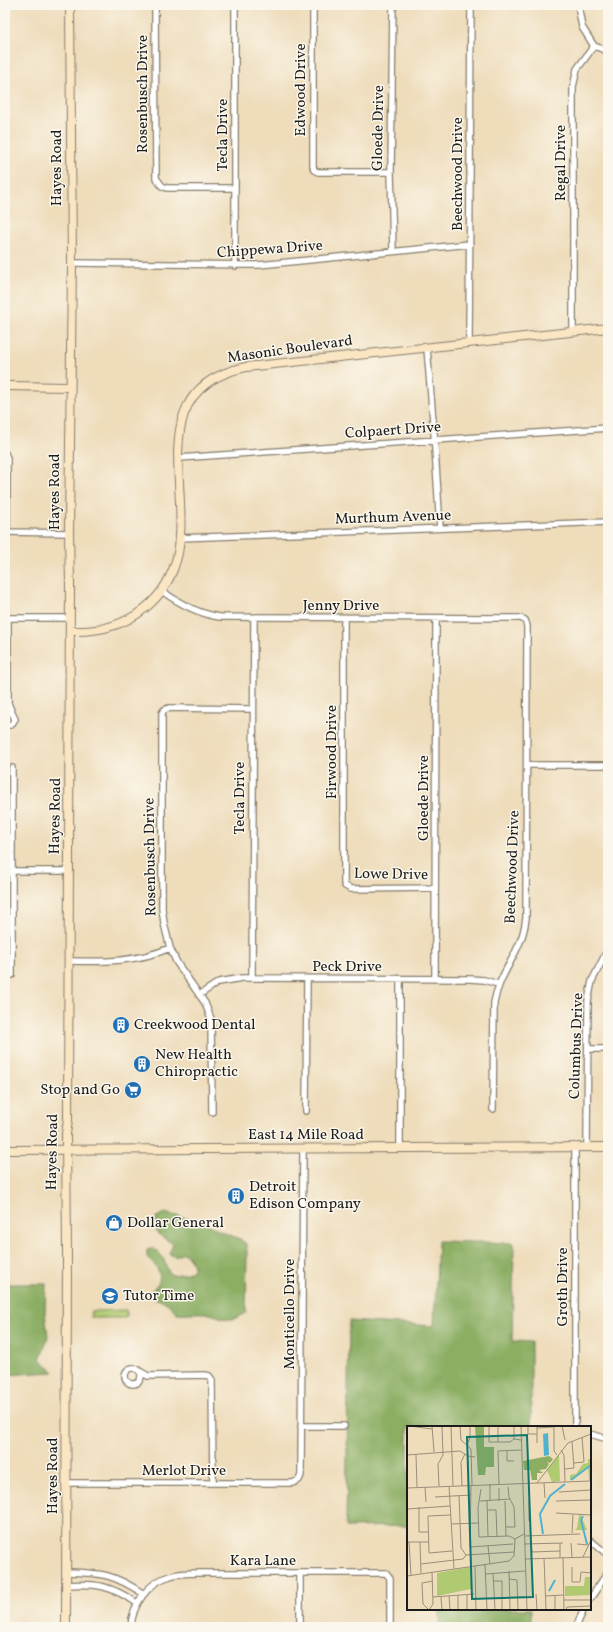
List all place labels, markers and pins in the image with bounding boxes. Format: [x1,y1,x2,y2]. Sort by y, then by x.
building icon: Creekwood Dental [111,1015,131,1035]
place label: Creekwood Dental [134,1015,256,1036]
place label: New Health Chiropractic [155,1045,238,1083]
building icon: New Health Chiropractic [132,1054,152,1074]
place label: Stop and Go [40,1080,120,1101]
supermarket icon: Stop and Go [123,1080,143,1100]
place label: Detroit Edison Company [249,1177,361,1215]
building icon: Detroit Edison Company [226,1186,246,1206]
shop icon: Dollar General [104,1213,124,1233]
place label: Dollar General [127,1213,224,1234]
school or university icon: Tutor Time [100,1286,120,1306]
place label: Tutor Time [123,1286,194,1307]

